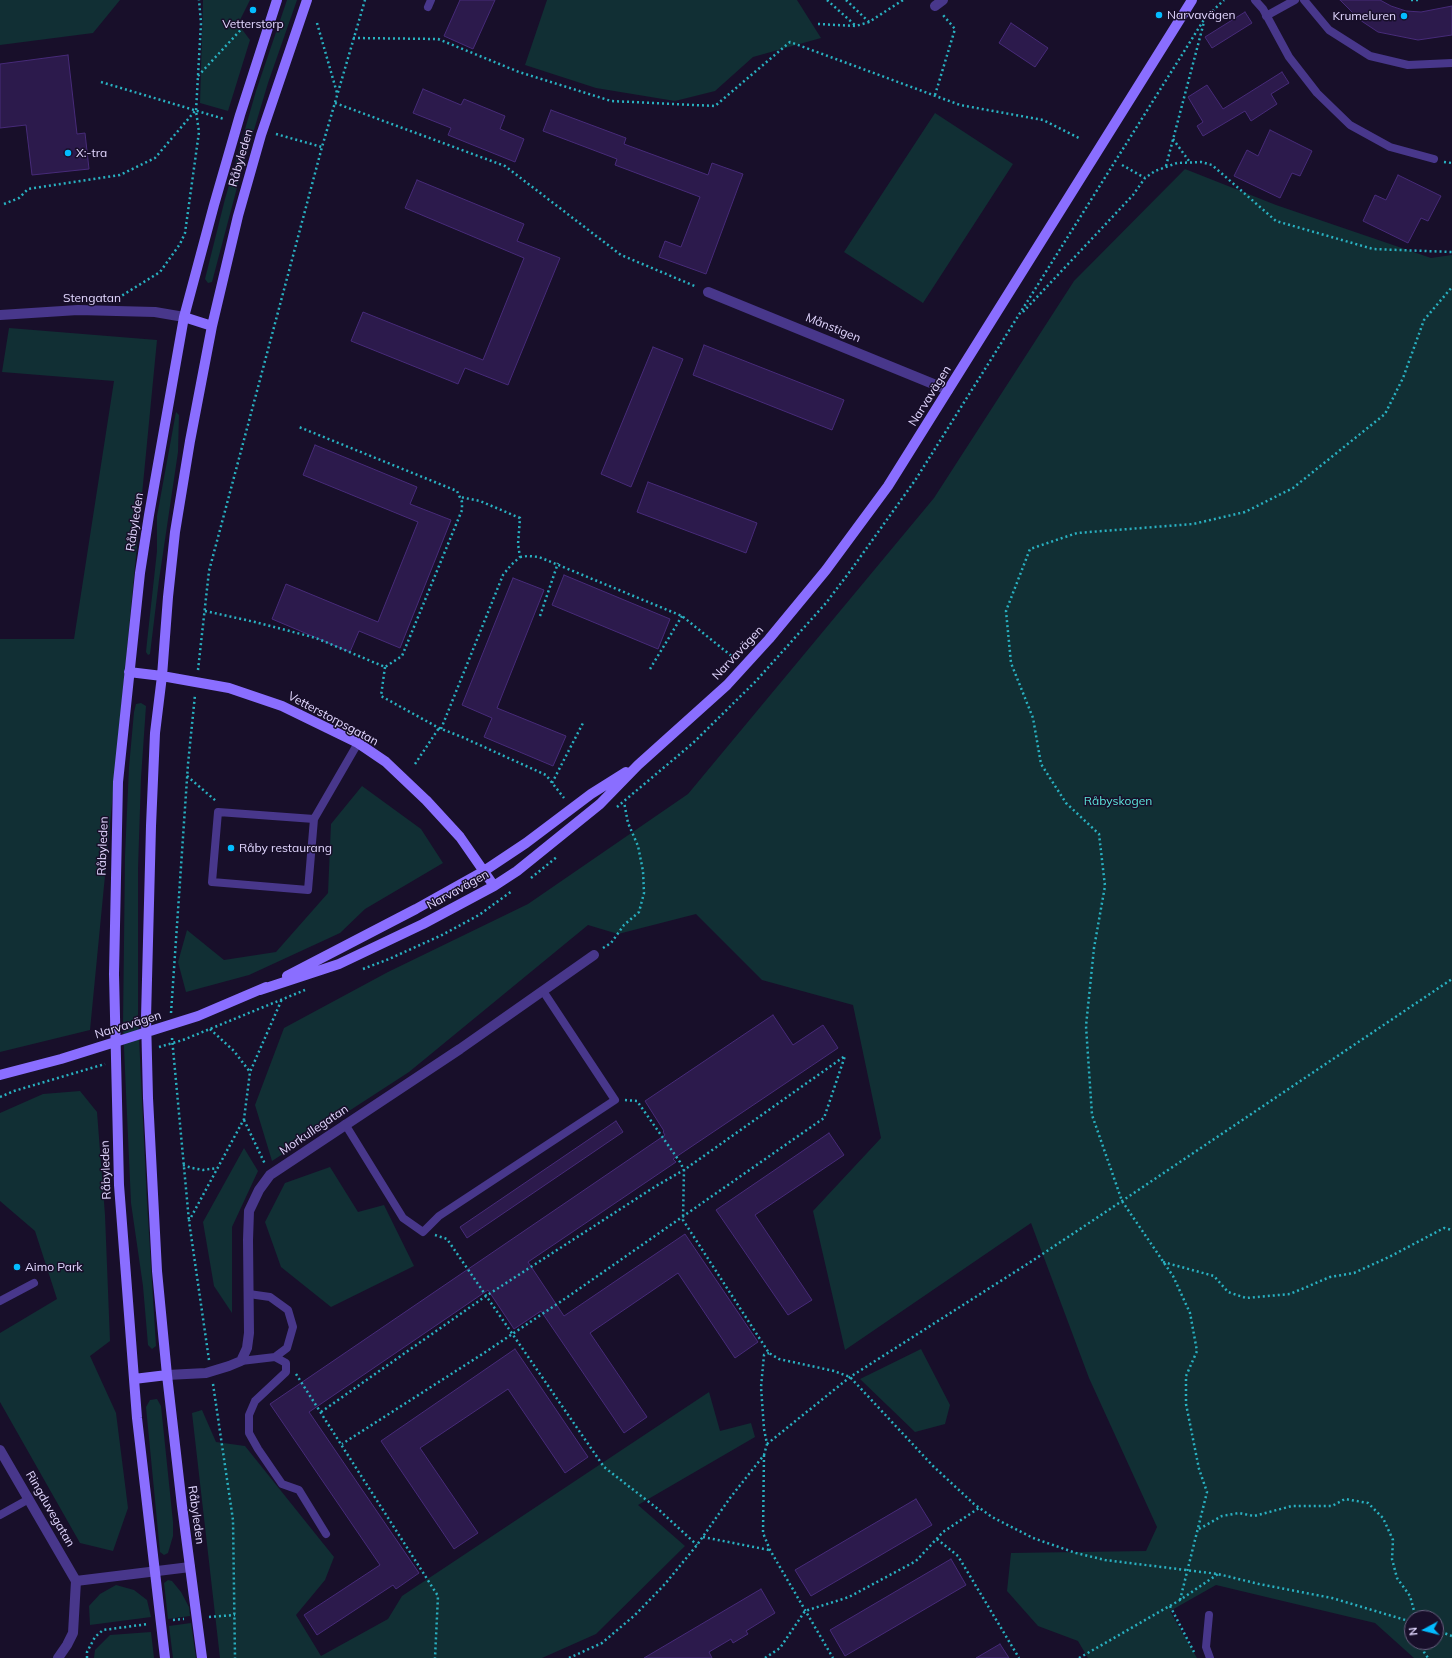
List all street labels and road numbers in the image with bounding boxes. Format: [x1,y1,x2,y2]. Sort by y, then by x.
street label: Råbyleden [226,128,256,188]
street label: Stengatan [63,291,121,305]
street label: Månstigen [803,310,863,346]
street label: Narvavägen [906,363,954,429]
street label: Råbyleden [123,492,147,552]
street label: Narvavägen [709,623,767,683]
street label: Vetterstorpsgatan [285,689,381,749]
street label: Råbyleden [95,816,111,876]
street label: Narvavägen [424,867,492,913]
street label: Narvavägen [93,1008,163,1042]
street label: Morkullegatan [277,1102,351,1158]
street label: Råbyleden [98,1140,114,1200]
street label: Ringduvegatan [22,1468,78,1550]
street label: Råbyleden [185,1485,207,1545]

